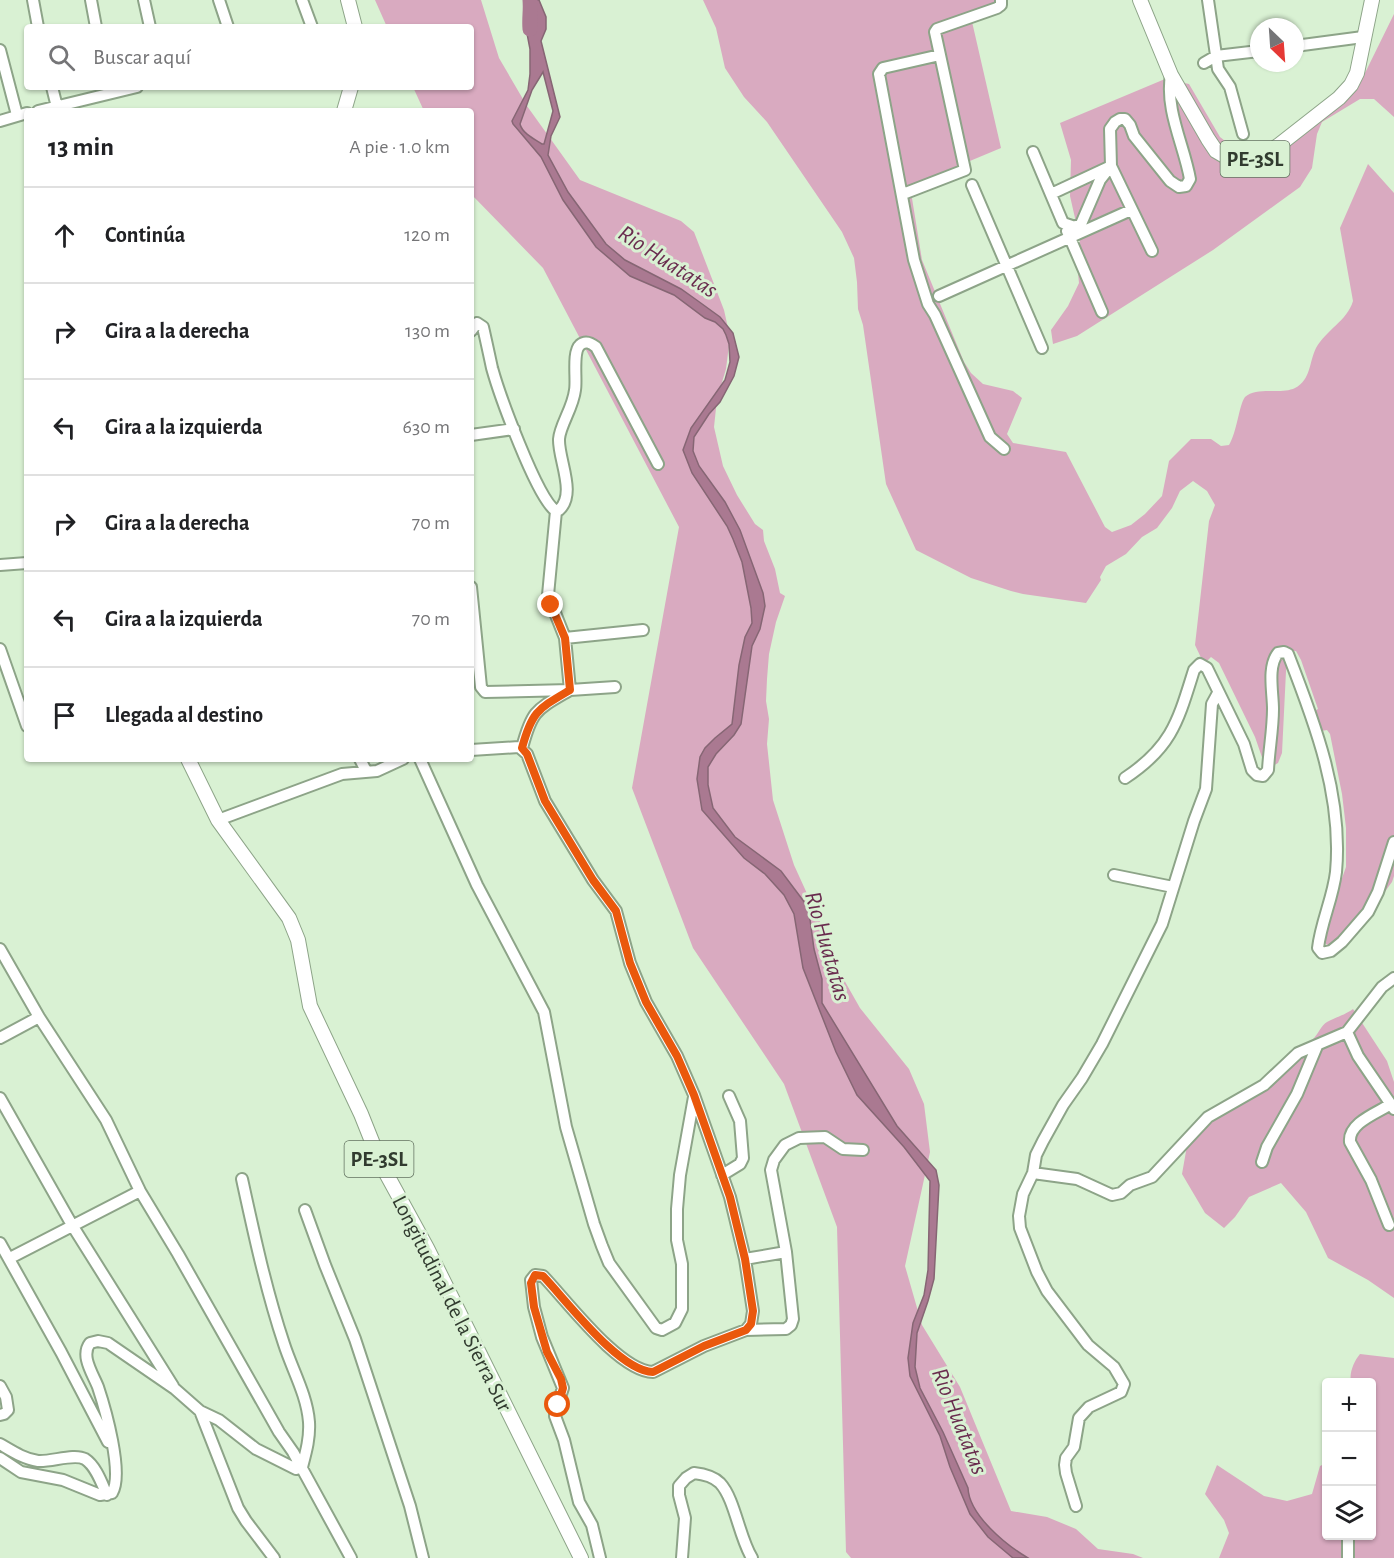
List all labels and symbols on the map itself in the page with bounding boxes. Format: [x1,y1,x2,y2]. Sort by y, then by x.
north arrow [1250,18,1304,72]
road number: PE-3SL [1220,141,1290,177]
water label: Rio Huatatas [614,221,722,303]
route end [537,591,563,617]
water label: Rio Huatatas [800,889,854,1004]
road number: PE-3SL [344,1141,413,1177]
street label: Longitudinal de la Sierra Sur [388,1192,516,1415]
water label: Rio Huatatas [927,1365,991,1478]
route start [544,1391,570,1417]

